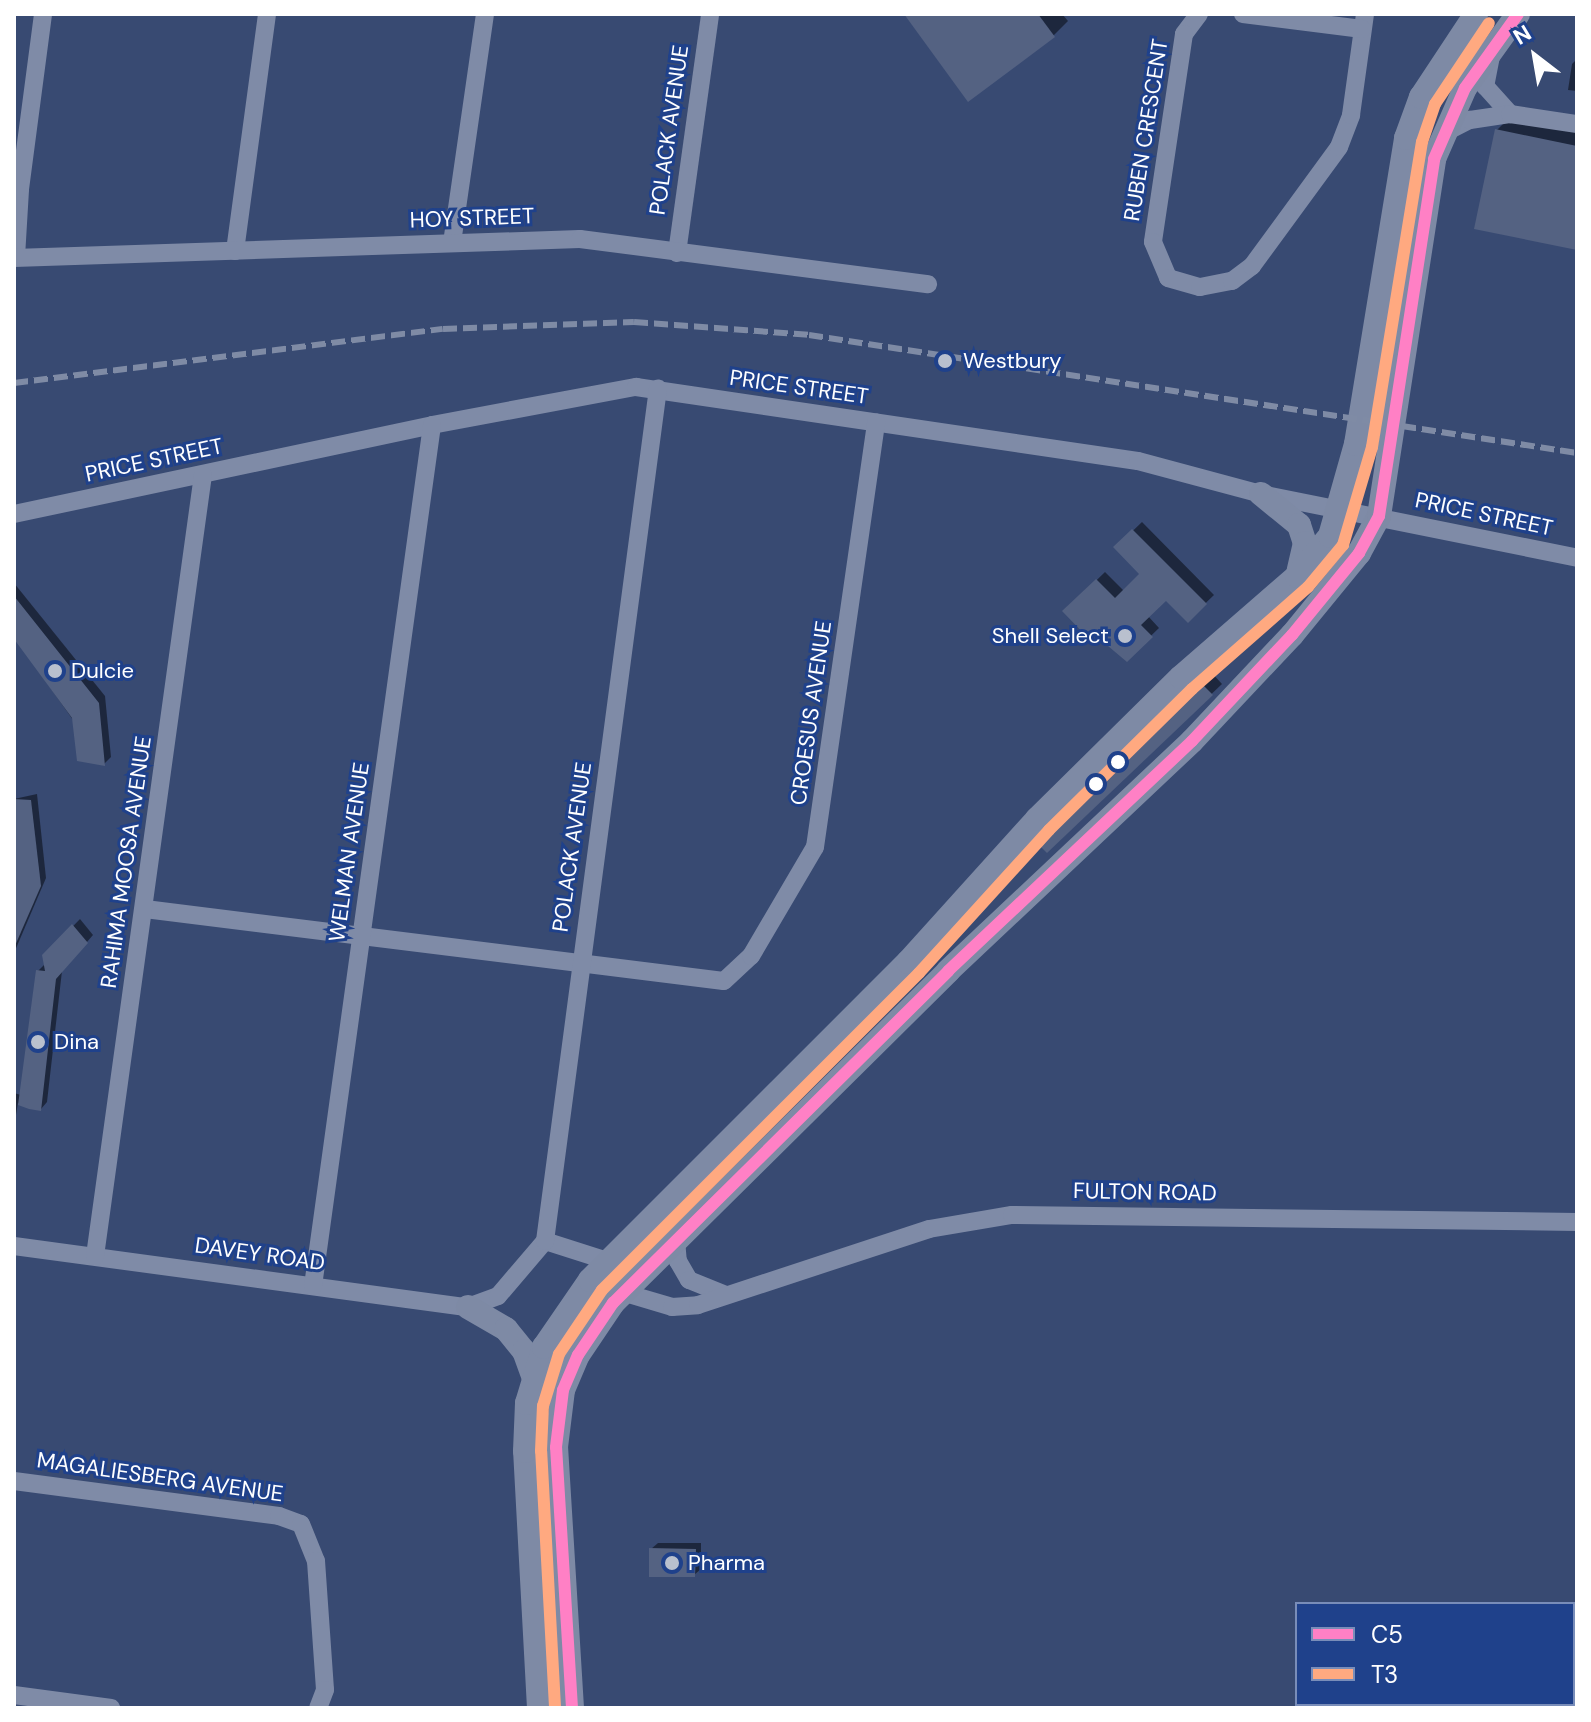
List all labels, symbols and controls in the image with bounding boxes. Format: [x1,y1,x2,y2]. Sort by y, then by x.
north arrow [1495,16,1575,96]
text: N [1508,18,1537,52]
street label: RUBEN CRESCENT [1119,37,1173,223]
street label: POLACK AVENUE [644,43,694,217]
street label: HOY STREET [409,203,535,233]
place label: Westbury [963,348,1062,374]
marker: Westbury [934,350,956,372]
street label: PRICE STREET [728,364,870,410]
street label: PRICE STREET [83,433,225,487]
street label: PRICE STREET [1413,487,1555,541]
street label: CROESUS AVENUE [785,619,837,807]
place label: Shell Select [992,623,1109,649]
marker: Shell Select [1116,627,1134,645]
place label: Dulcie [71,658,134,684]
marker: Dulcie [46,662,64,680]
street label: RAHIMA MOOSA AVENUE [95,734,157,990]
unlabelled marker [1110,754,1126,770]
street label: WELMAN AVENUE [323,760,375,944]
street label: POLACK AVENUE [547,760,597,934]
unlabelled marker [1088,776,1104,792]
place label: Dina [54,1029,99,1055]
marker: Dina [29,1033,47,1051]
street label: FULTON ROAD [1073,1178,1217,1206]
street label: DAVEY ROAD [193,1232,327,1276]
street label: MAGALIESBERG AVENUE [35,1447,285,1507]
place label: Pharma [688,1550,765,1576]
marker: Pharma [663,1554,681,1572]
legend [1295,1602,1575,1706]
text: C5 [1371,1619,1403,1650]
text: T3 [1371,1659,1398,1690]

